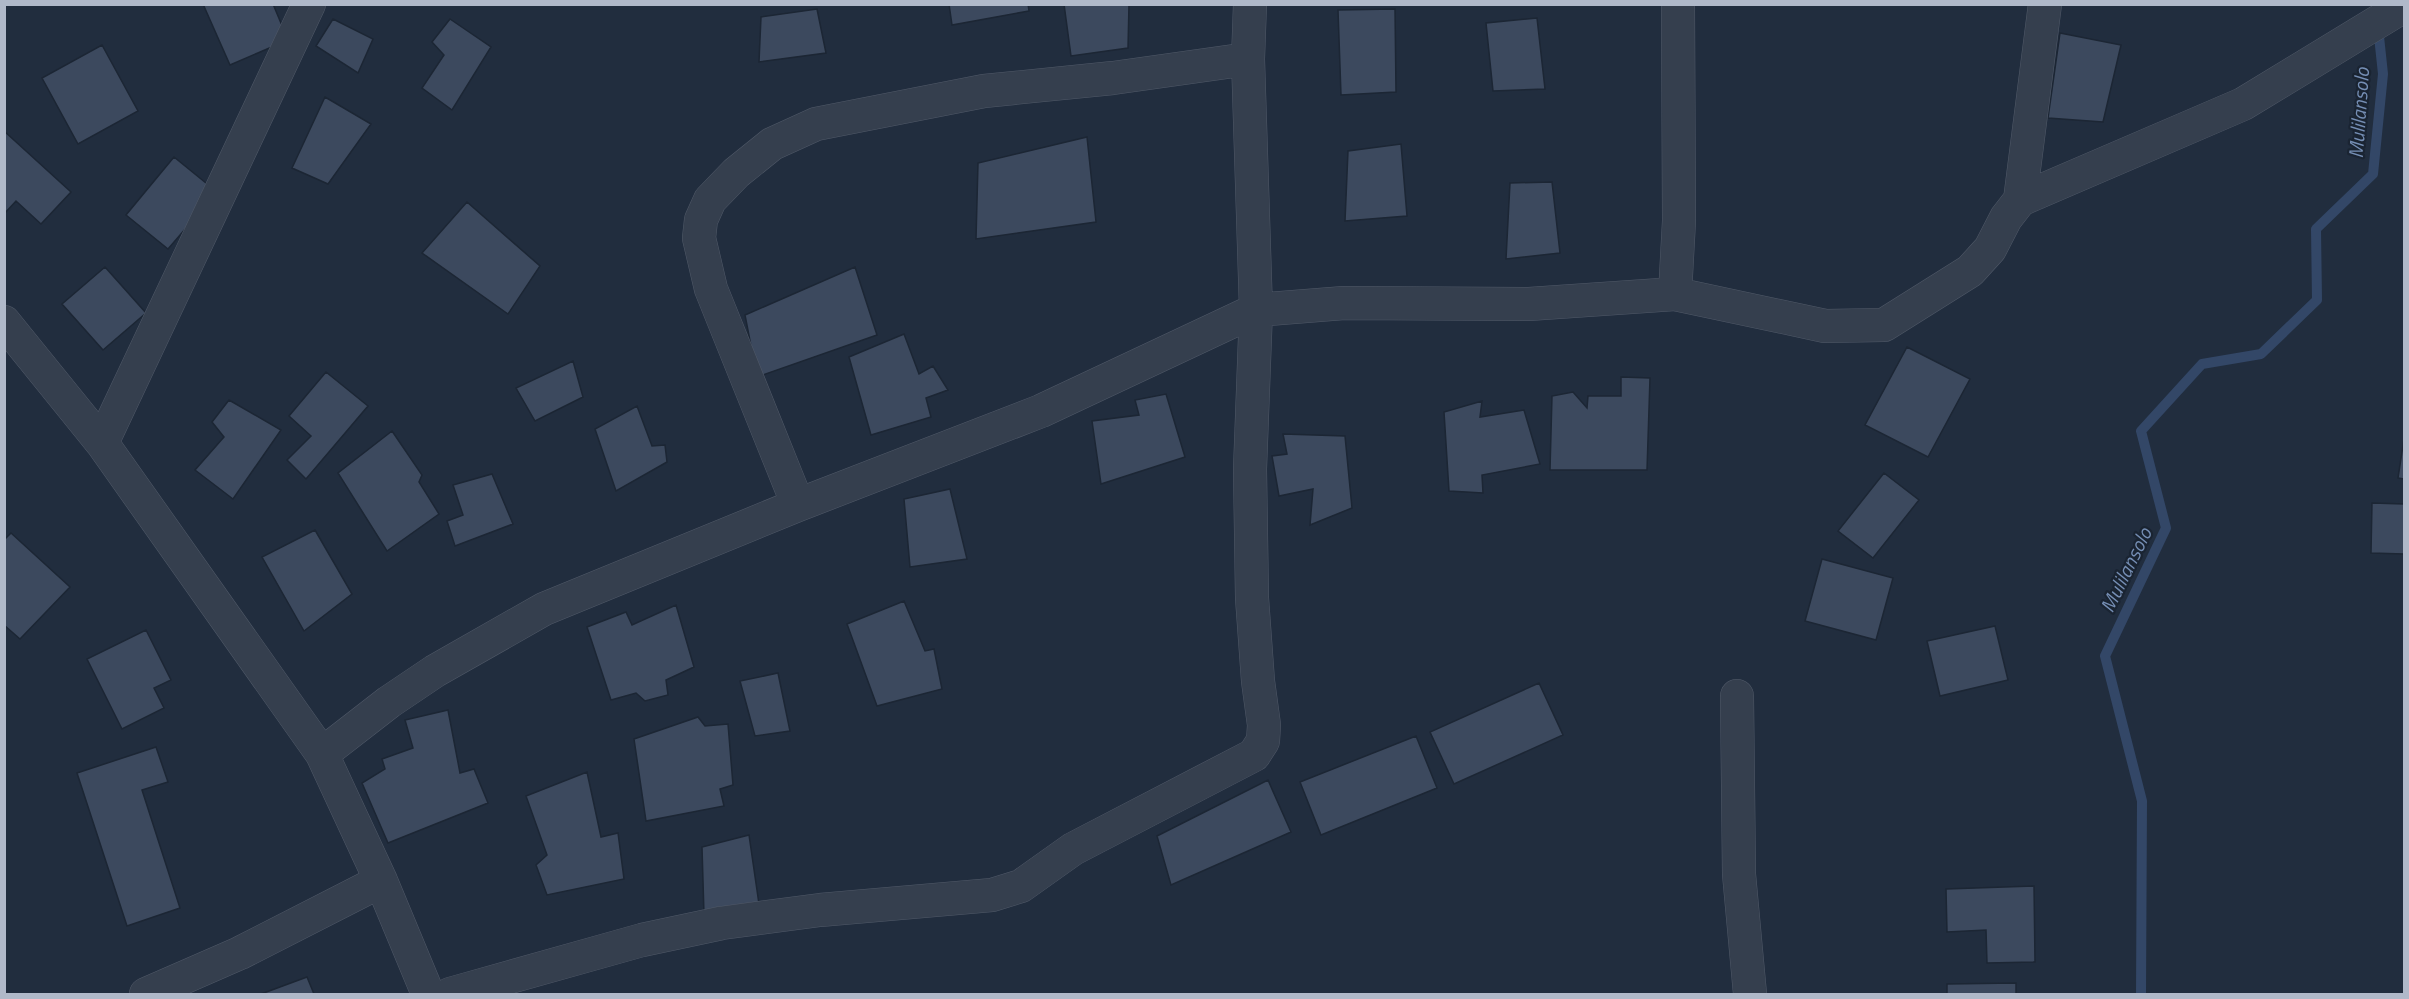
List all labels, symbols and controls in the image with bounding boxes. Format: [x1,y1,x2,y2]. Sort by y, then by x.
water label: Mulilansolo [2340,65,2377,159]
water label: Mulilansolo [2092,521,2160,617]

